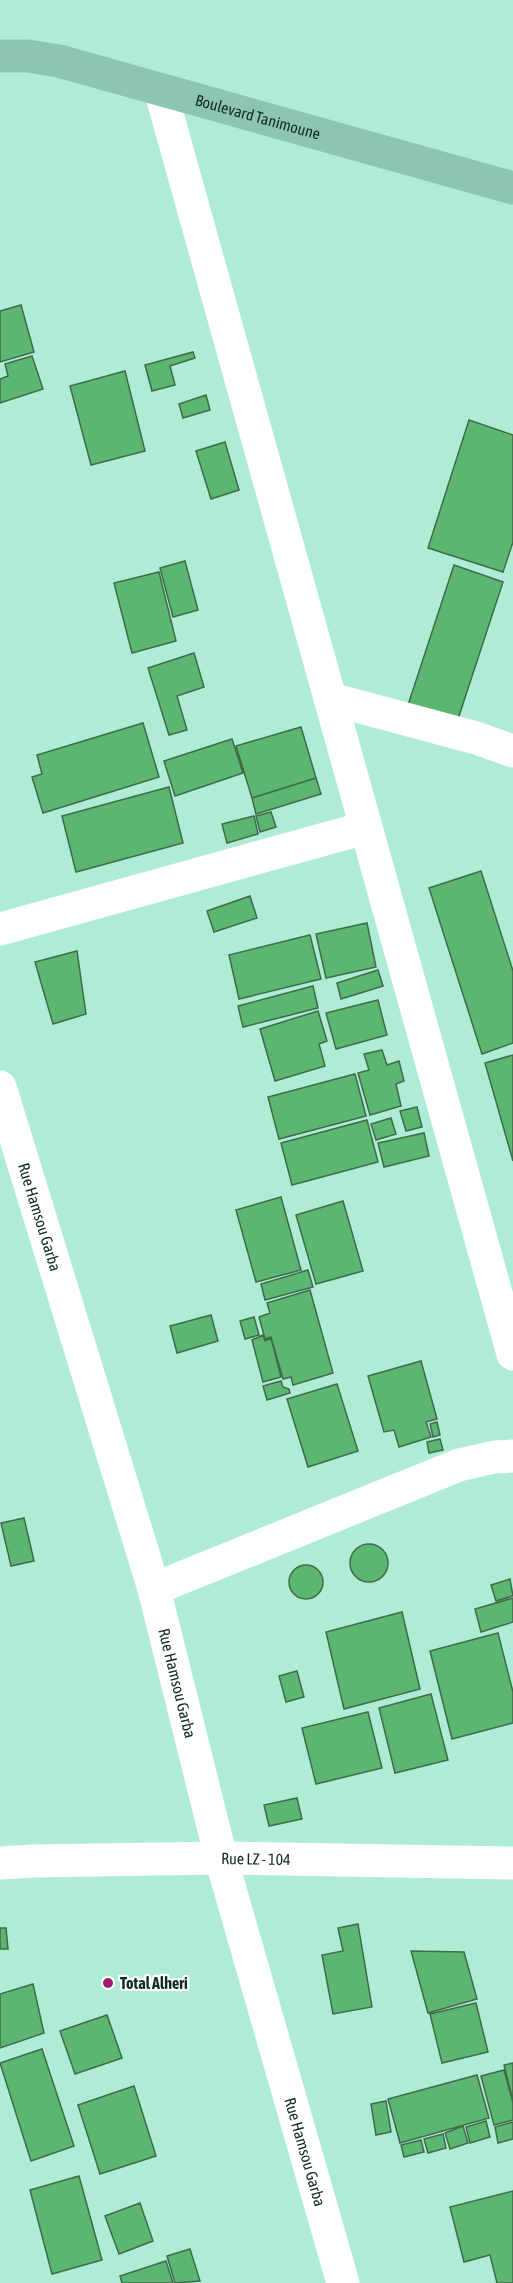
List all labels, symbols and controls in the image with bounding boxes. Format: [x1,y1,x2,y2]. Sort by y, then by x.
street label: Boulevard Tanimoune [193,91,323,143]
street label: Rue Hamsou Garba [15,1161,65,1273]
street label: Rue Hamsou Garba [155,1626,200,1740]
street label: Rue LZ - 104 [221,1849,291,1868]
place label: Total Alheri [120,1974,188,1992]
marker: Total Alheri [101,1976,115,1990]
street label: Rue Hamsou Garba [281,2095,329,2208]

